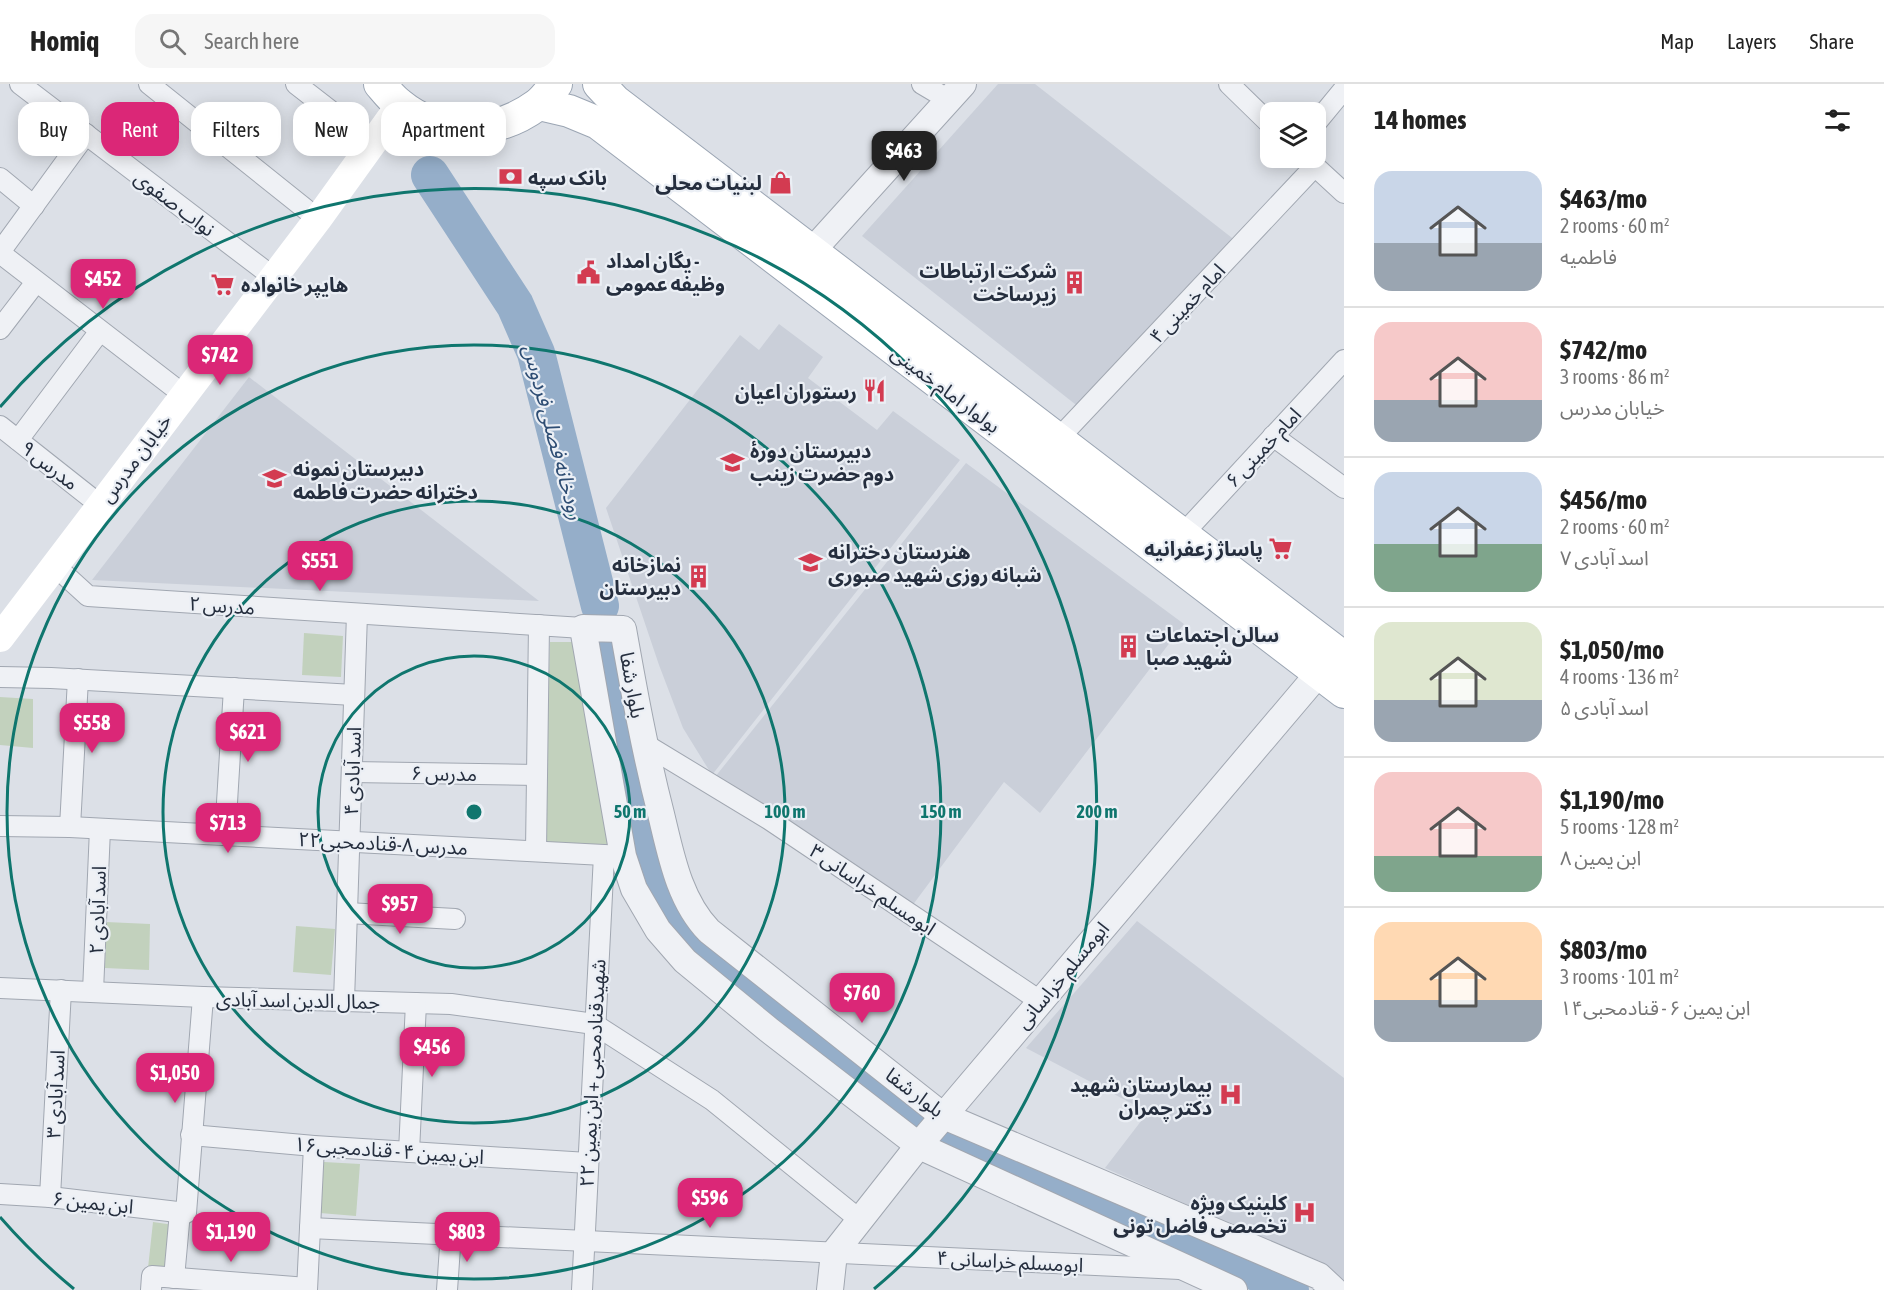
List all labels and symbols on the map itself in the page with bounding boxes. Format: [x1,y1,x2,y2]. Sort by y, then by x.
pin: $463 [868,131,940,182]
bank icon: بانک سپه [497,164,523,190]
street label: نواب صفوی [130,165,220,242]
place label: بانک سپه [528,166,607,191]
shop icon: لبنیات محلی [767,169,793,195]
place label: لبنیات محلی [655,171,762,195]
place label: یگان امداد - وظیفه عمومی [606,249,725,296]
pin: $452 [67,259,139,310]
public building icon: یگان امداد - وظیفه عمومی [575,259,601,285]
place label: شرکت ارتباطات زیرساخت [919,259,1057,306]
street label: امام خمینی ۴ [1144,259,1232,350]
building icon: شرکت ارتباطات زیرساخت [1062,269,1088,295]
supermarket icon: هایپر خانواده [210,271,236,297]
place label: هایپر خانواده [241,273,348,298]
pin: $742 [184,335,256,386]
street label: بولوار امام خمینی [885,341,1005,441]
water label: رودخانه فصلی فردوس [518,342,589,523]
restaurant icon: رستوران اعیان [862,378,888,404]
place label: رستوران اعیان [735,380,857,404]
street label: امام خمینی ۶ [1220,403,1308,494]
street label: خیابان مدرس [94,409,177,507]
street label: مدرس ۹ [16,436,83,495]
place label: دبیرستان دورهٔ دوم حضرت زینب [750,439,894,489]
school or university icon: دبیرستان دورهٔ دوم حضرت زینب [719,449,745,475]
place label: دبیرستان نمونه دخترانه حضرت فاطمه [293,457,478,504]
school or university icon: دبیرستان نمونه دخترانه حضرت فاطمه [262,466,288,492]
supermarket icon: پاساژ زعفرانیه [1268,535,1294,561]
place label: پاساژ زعفرانیه [1144,537,1263,562]
place label: هنرستان دخترانه شبانه روزی شهید صبوری [828,540,1042,587]
pin: $551 [284,541,356,592]
school or university icon: هنرستان دخترانه شبانه روزی شهید صبوری [797,550,823,576]
place label: نمازخانه دبیرستان [599,553,681,600]
building icon: نمازخانه دبیرستان [686,563,712,589]
street label: مدرس ۲ [188,591,256,620]
place label: سالن اجتماعات شهید صبا [1146,623,1279,670]
building icon: سالن اجتماعات شهید صبا [1115,633,1141,659]
street label: بلوار شفا [615,650,650,720]
pin: $558 [56,703,128,754]
pin: $621 [212,712,284,763]
street label: اسد آبادی ۴ [339,726,366,816]
street label: مدرس ۶ [411,761,477,786]
text: 50 m [614,801,646,822]
text: 100 m [765,801,805,822]
text: 150 m [921,801,961,822]
text: 200 m [1077,801,1117,822]
centre of rings [464,802,484,822]
pin: $713 [192,803,264,854]
street label: مدرس ۸-قنادمحبی۲۲ [297,827,469,860]
street label: ابومسلم خراسانی ۳ [803,838,940,943]
street label: اسد آبادی ۲ [84,865,111,955]
pin: $957 [364,884,436,935]
street label: ابومسلم خراسانی [1011,917,1116,1036]
street label: شهیدقنادمحبی + ابن یمین ۲۲ [575,958,610,1188]
pin: $760 [826,973,898,1024]
street label: جمال الدین اسد آبادی [216,987,380,1014]
pin: $456 [396,1027,468,1078]
street label: اسد آبادی ۳ [41,1049,70,1139]
pin: $1,050 [126,1053,224,1104]
street label: بلوار شفا [881,1063,949,1122]
place label: بیمارستان شهید دکتر چمران [1070,1073,1212,1121]
hospital icon: بیمارستان شهید دکتر چمران [1217,1082,1243,1108]
street label: ابن یمین ۴ - قنادمجبی۱۶ [293,1132,485,1169]
pin: $596 [674,1178,746,1229]
street label: ابن یمین ۶ [51,1186,135,1219]
place label: کلینیک ویژه تخصصی فاضل تونی [1113,1191,1288,1238]
hospital icon: کلینیک ویژه تخصصی فاضل تونی [1292,1200,1318,1226]
pin: $1,190 [182,1212,280,1263]
pin: $803 [431,1212,503,1263]
street label: ابومسلم خراسانی ۴ [936,1246,1084,1280]

